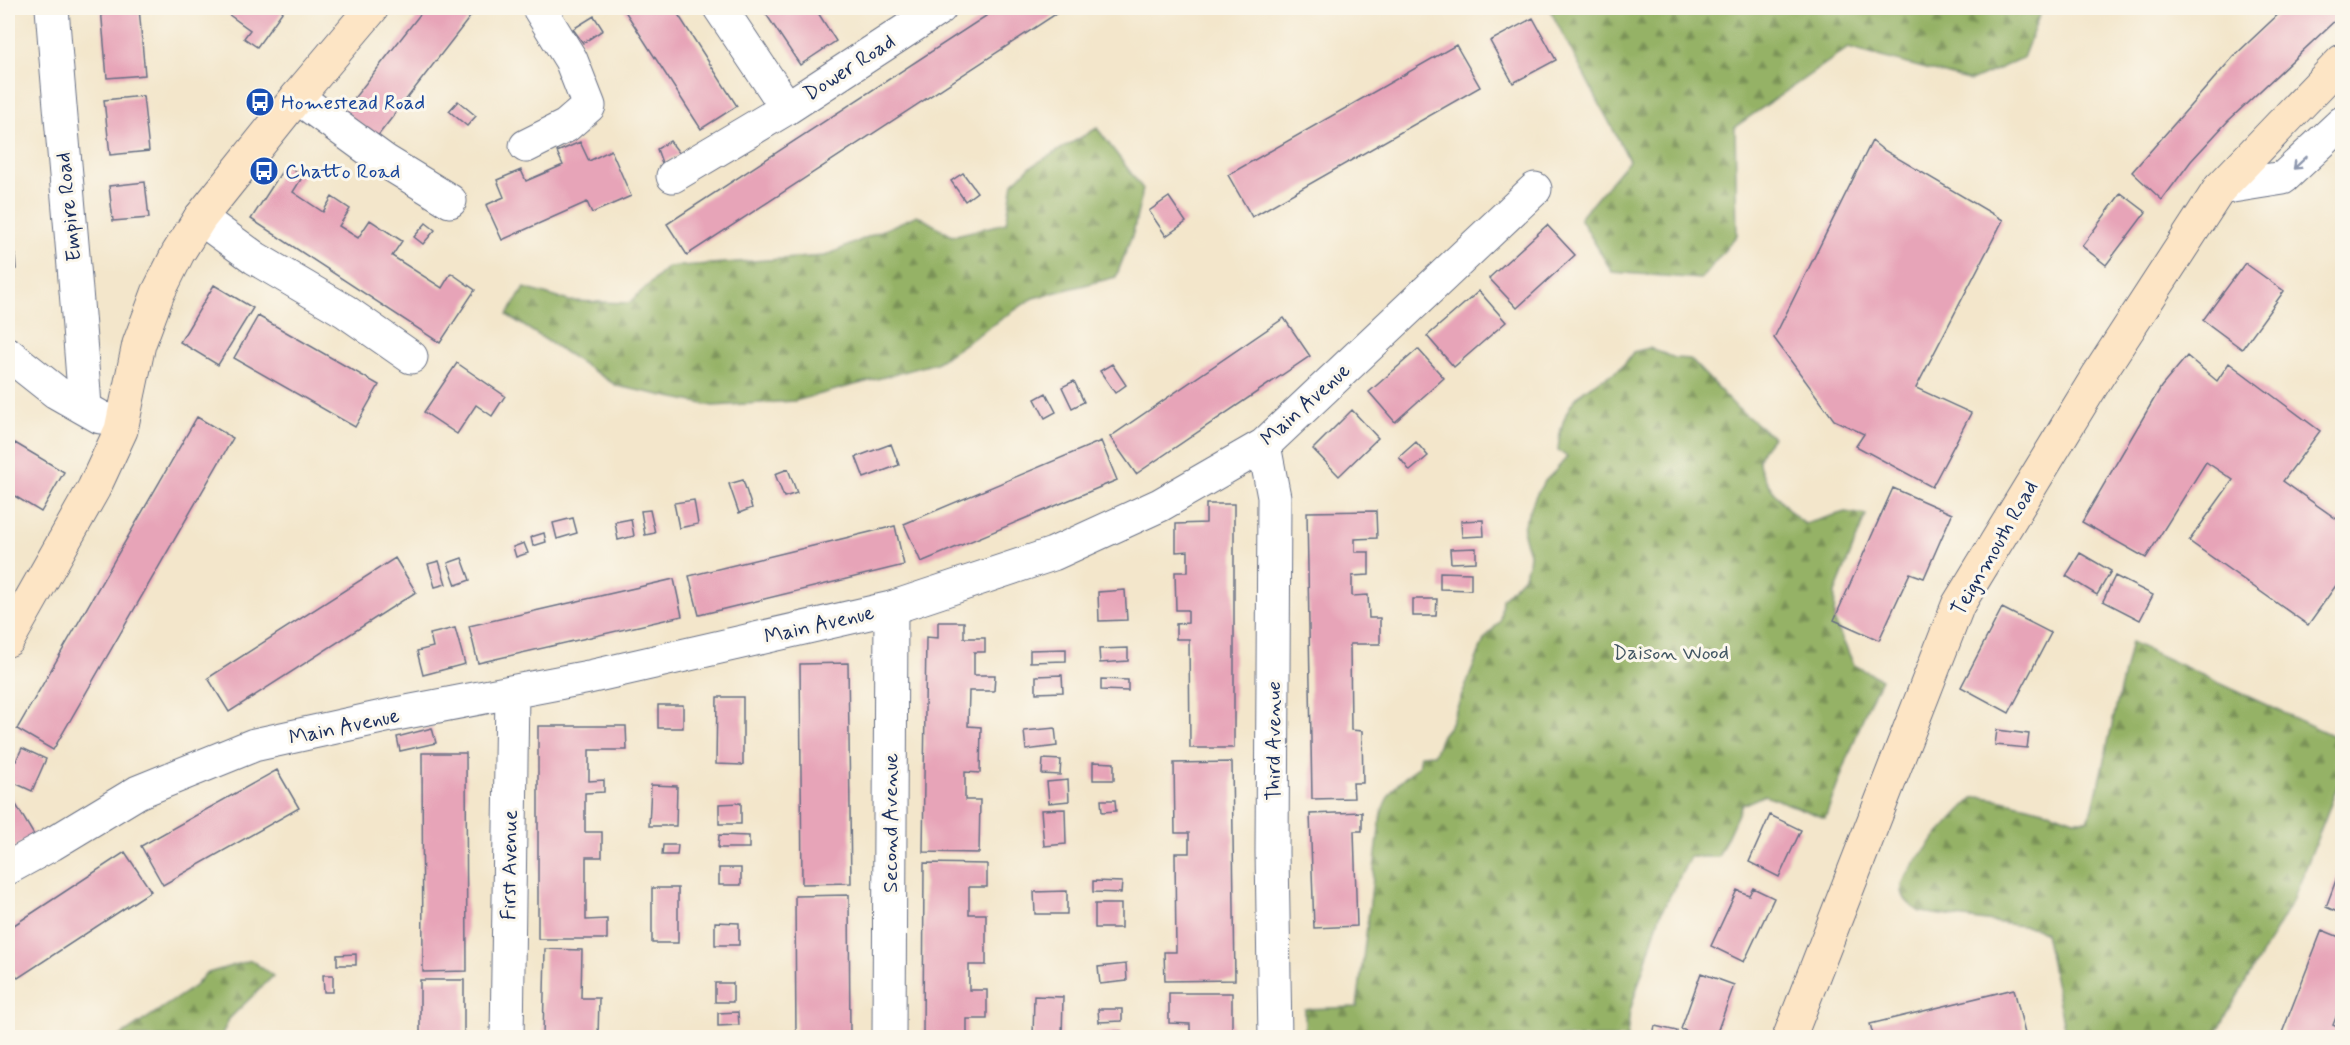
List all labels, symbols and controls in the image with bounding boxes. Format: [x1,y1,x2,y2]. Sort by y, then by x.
street label: Dower Road [798,28,901,108]
bus stop icon: Homestead Road [244,86,276,118]
place label: Homestead Road [281,89,425,117]
street label: Empire Road [49,151,89,263]
bus stop icon: Chatto Road [248,155,280,187]
one-way arrow [2292,156,2307,170]
place label: Chatto Road [285,158,400,186]
street label: Main Avenue [1255,357,1357,453]
street label: Teignmouth Road [1945,476,2045,621]
street label: Main Avenue [761,599,877,651]
park label: Daison Wood [1613,639,1729,667]
street label: Third Avenue [1260,681,1288,801]
street label: Main Avenue [286,702,402,752]
street label: Second Avenue [877,753,905,893]
street label: First Avenue [495,810,525,920]

